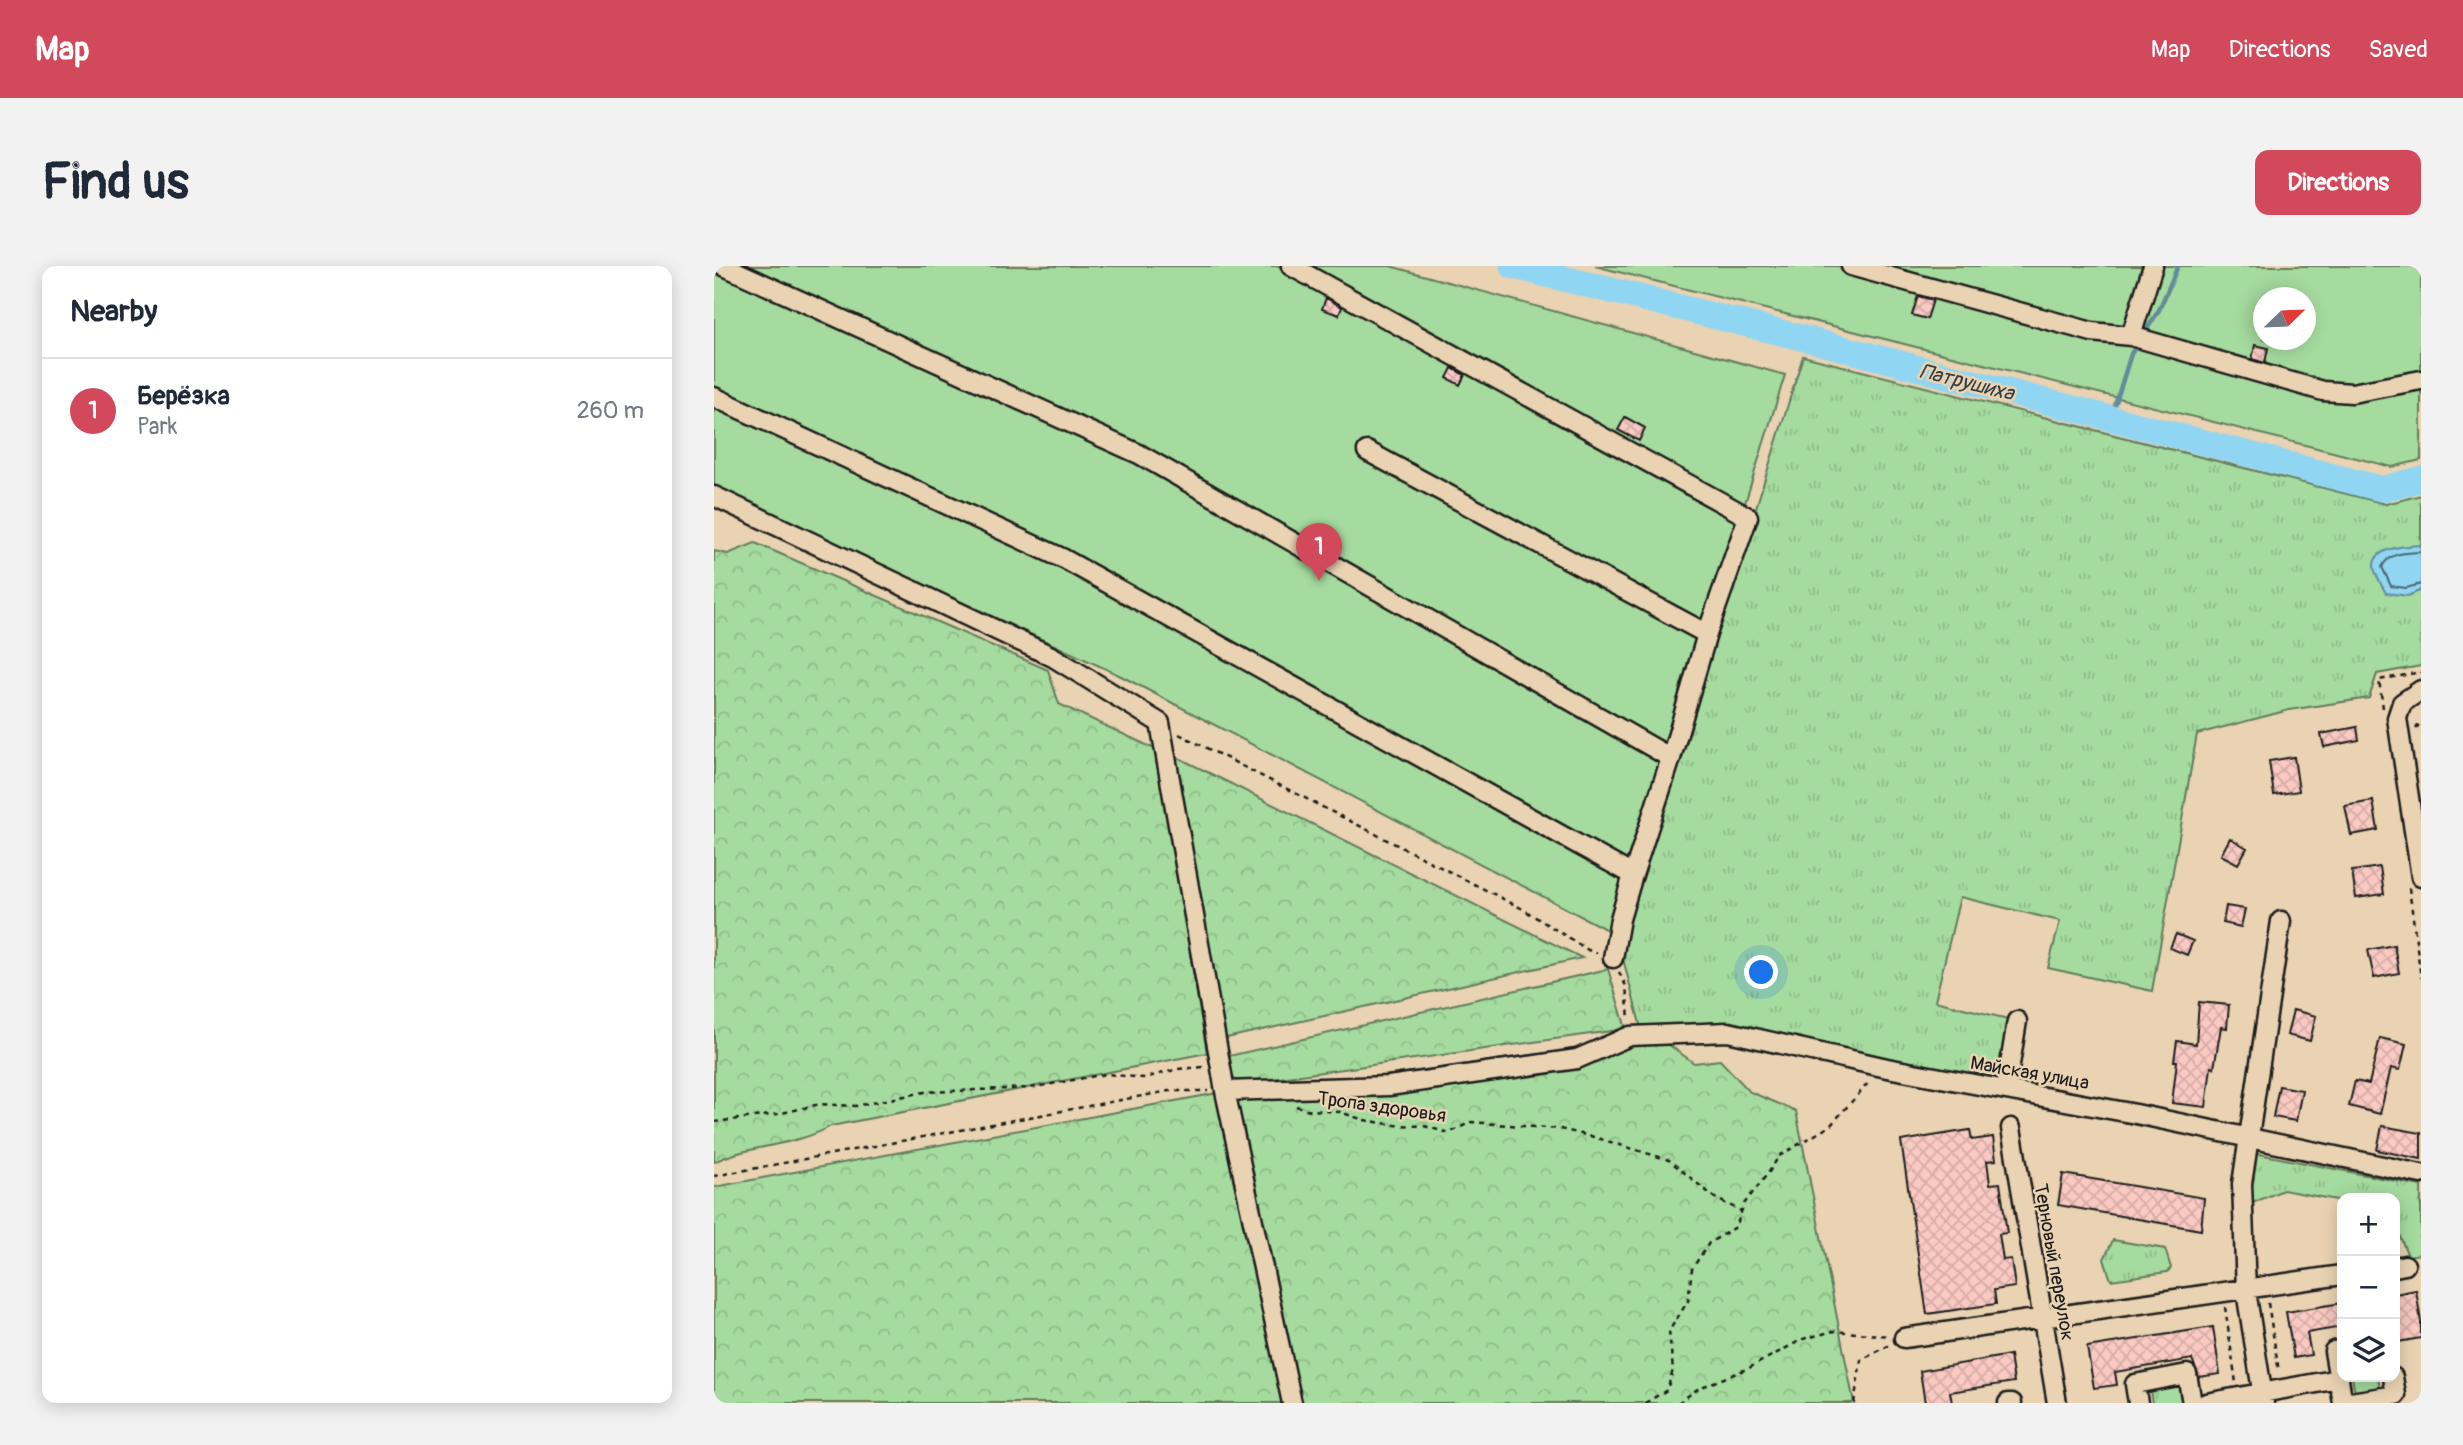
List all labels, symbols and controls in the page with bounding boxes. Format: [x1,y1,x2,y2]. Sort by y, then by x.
text: Map [35,29,90,70]
text: Map [2151,35,2191,64]
text: Directions [2229,35,2330,64]
text: Saved [2368,35,2428,64]
button: Directions [2255,150,2421,215]
text: Find us [42,152,189,213]
north arrow [2253,287,2316,350]
text: Nearby [70,293,157,330]
water label: Патрушиха [1917,358,2018,408]
text: Берёзка [137,380,230,412]
text: 1 [89,396,98,425]
text: 260 m [577,396,644,425]
text: Park [137,412,177,441]
pin: 1 [1296,523,1342,581]
your location [1744,955,1778,989]
street label: Майская улица [1969,1051,2091,1095]
street label: Тропа здоровья [1316,1086,1448,1128]
street label: Терновый переулок [2028,1182,2080,1343]
map controls [2337,1193,2400,1382]
button: + [2337,1193,2400,1256]
button: − [2337,1256,2400,1319]
button: layers [2337,1319,2400,1382]

